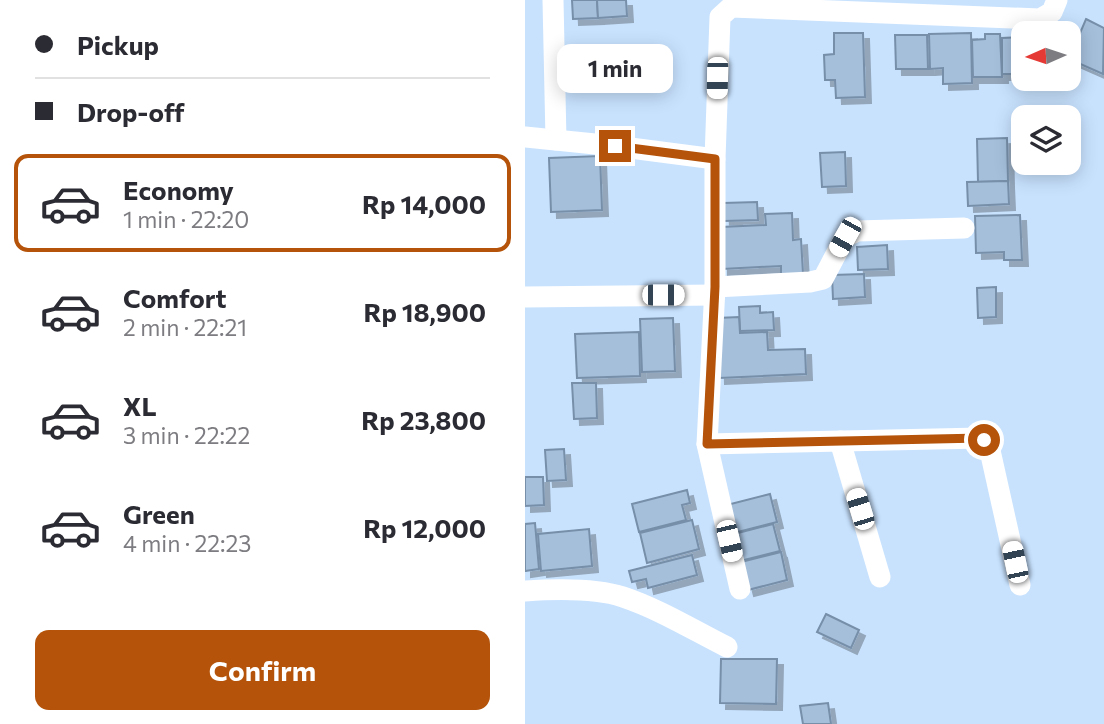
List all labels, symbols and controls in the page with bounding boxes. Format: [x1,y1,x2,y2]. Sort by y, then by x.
north arrow [1011,21,1081,91]
map controls [1011,21,1081,175]
text: Pickup [77,29,159,60]
callout: 1 min [557,44,673,94]
text: 1 min [588,54,642,82]
car [707,57,728,99]
text: Drop-off [77,96,184,127]
button: layers [1011,105,1081,175]
route end [599,130,631,162]
icon: car [39,172,102,235]
text: Economy [123,174,234,205]
text: Rp 14,000 [362,188,486,219]
text: 1 min · 22:20 [123,205,249,233]
car [826,214,865,260]
icon: car [39,280,102,343]
text: Comfort [123,282,226,313]
car [643,285,685,306]
text: Rp 18,900 [363,296,486,327]
text: 2 min · 22:21 [123,313,247,341]
icon: car [39,388,102,451]
text: XL [123,390,157,421]
text: Rp 23,800 [361,404,486,435]
text: 3 min · 22:22 [123,421,250,449]
route start [968,424,1000,456]
car [844,486,877,532]
icon: car [39,496,102,559]
text: Green [123,498,195,529]
text: Rp 12,000 [363,512,486,543]
car [715,518,744,564]
text: 4 min · 22:23 [123,529,251,557]
car [1001,539,1030,585]
button: Confirm [35,630,490,710]

